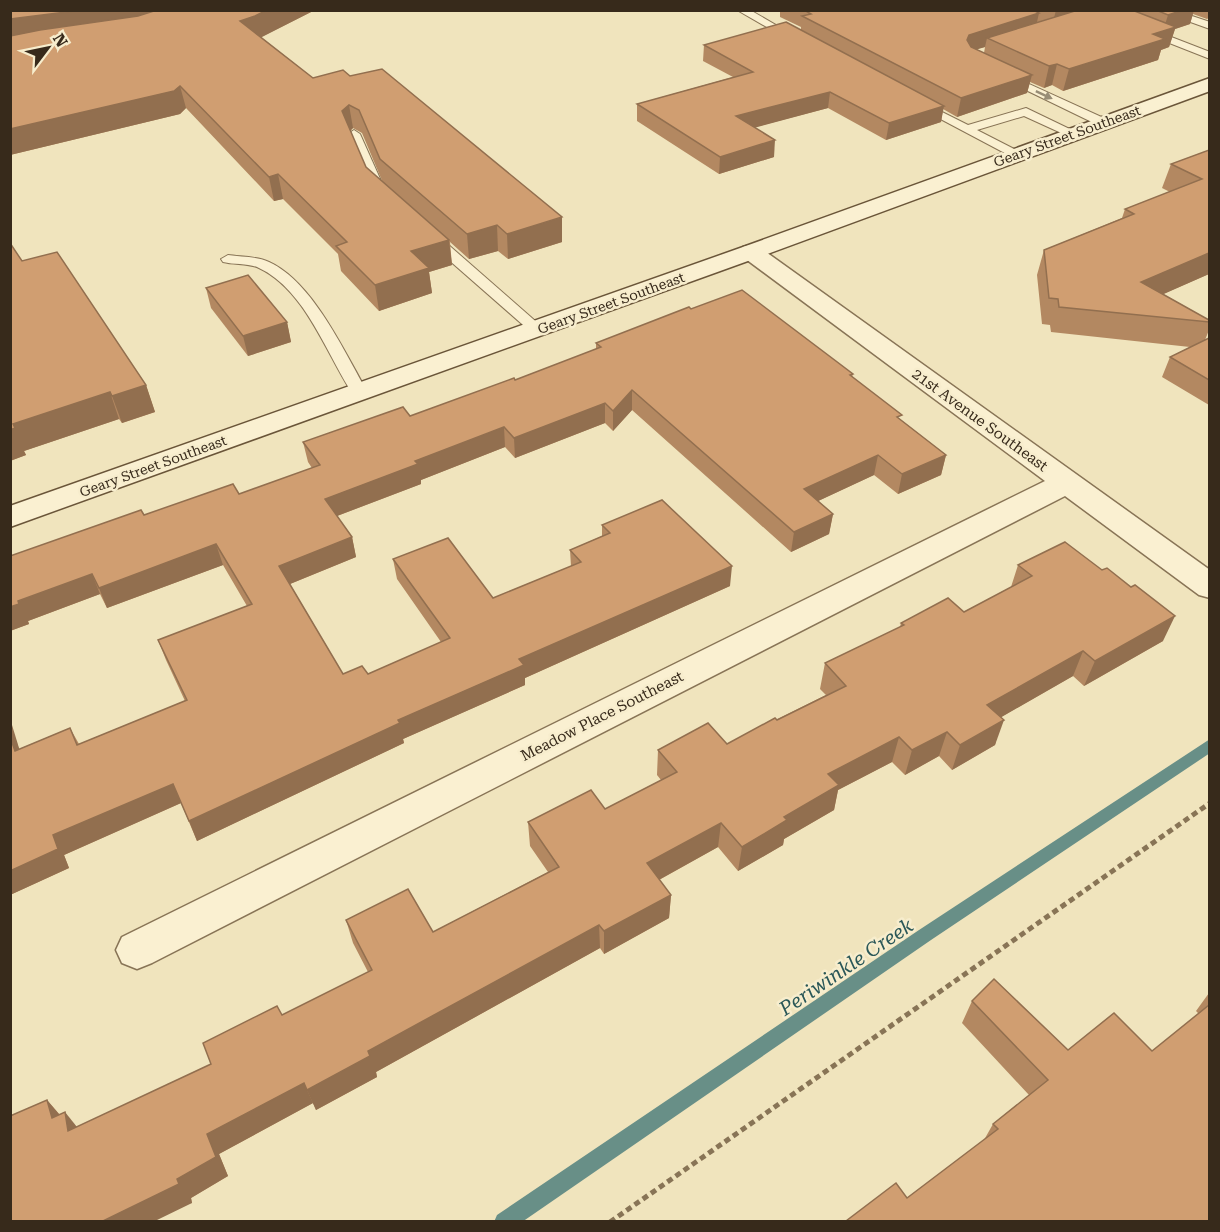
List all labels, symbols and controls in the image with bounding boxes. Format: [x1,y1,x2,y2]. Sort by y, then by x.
north arrow [18,18,78,78]
text: N [49,30,72,51]
one-way arrow [1036,90,1054,100]
street label: Geary Street Southeast [991,102,1143,170]
street label: Geary Street Southeast [535,269,687,337]
street label: 21st Avenue Southeast [909,365,1052,476]
street label: Geary Street Southeast [77,432,229,500]
street label: Meadow Place Southeast [518,667,687,765]
water label: Periwinkle Creek [774,913,918,1021]

